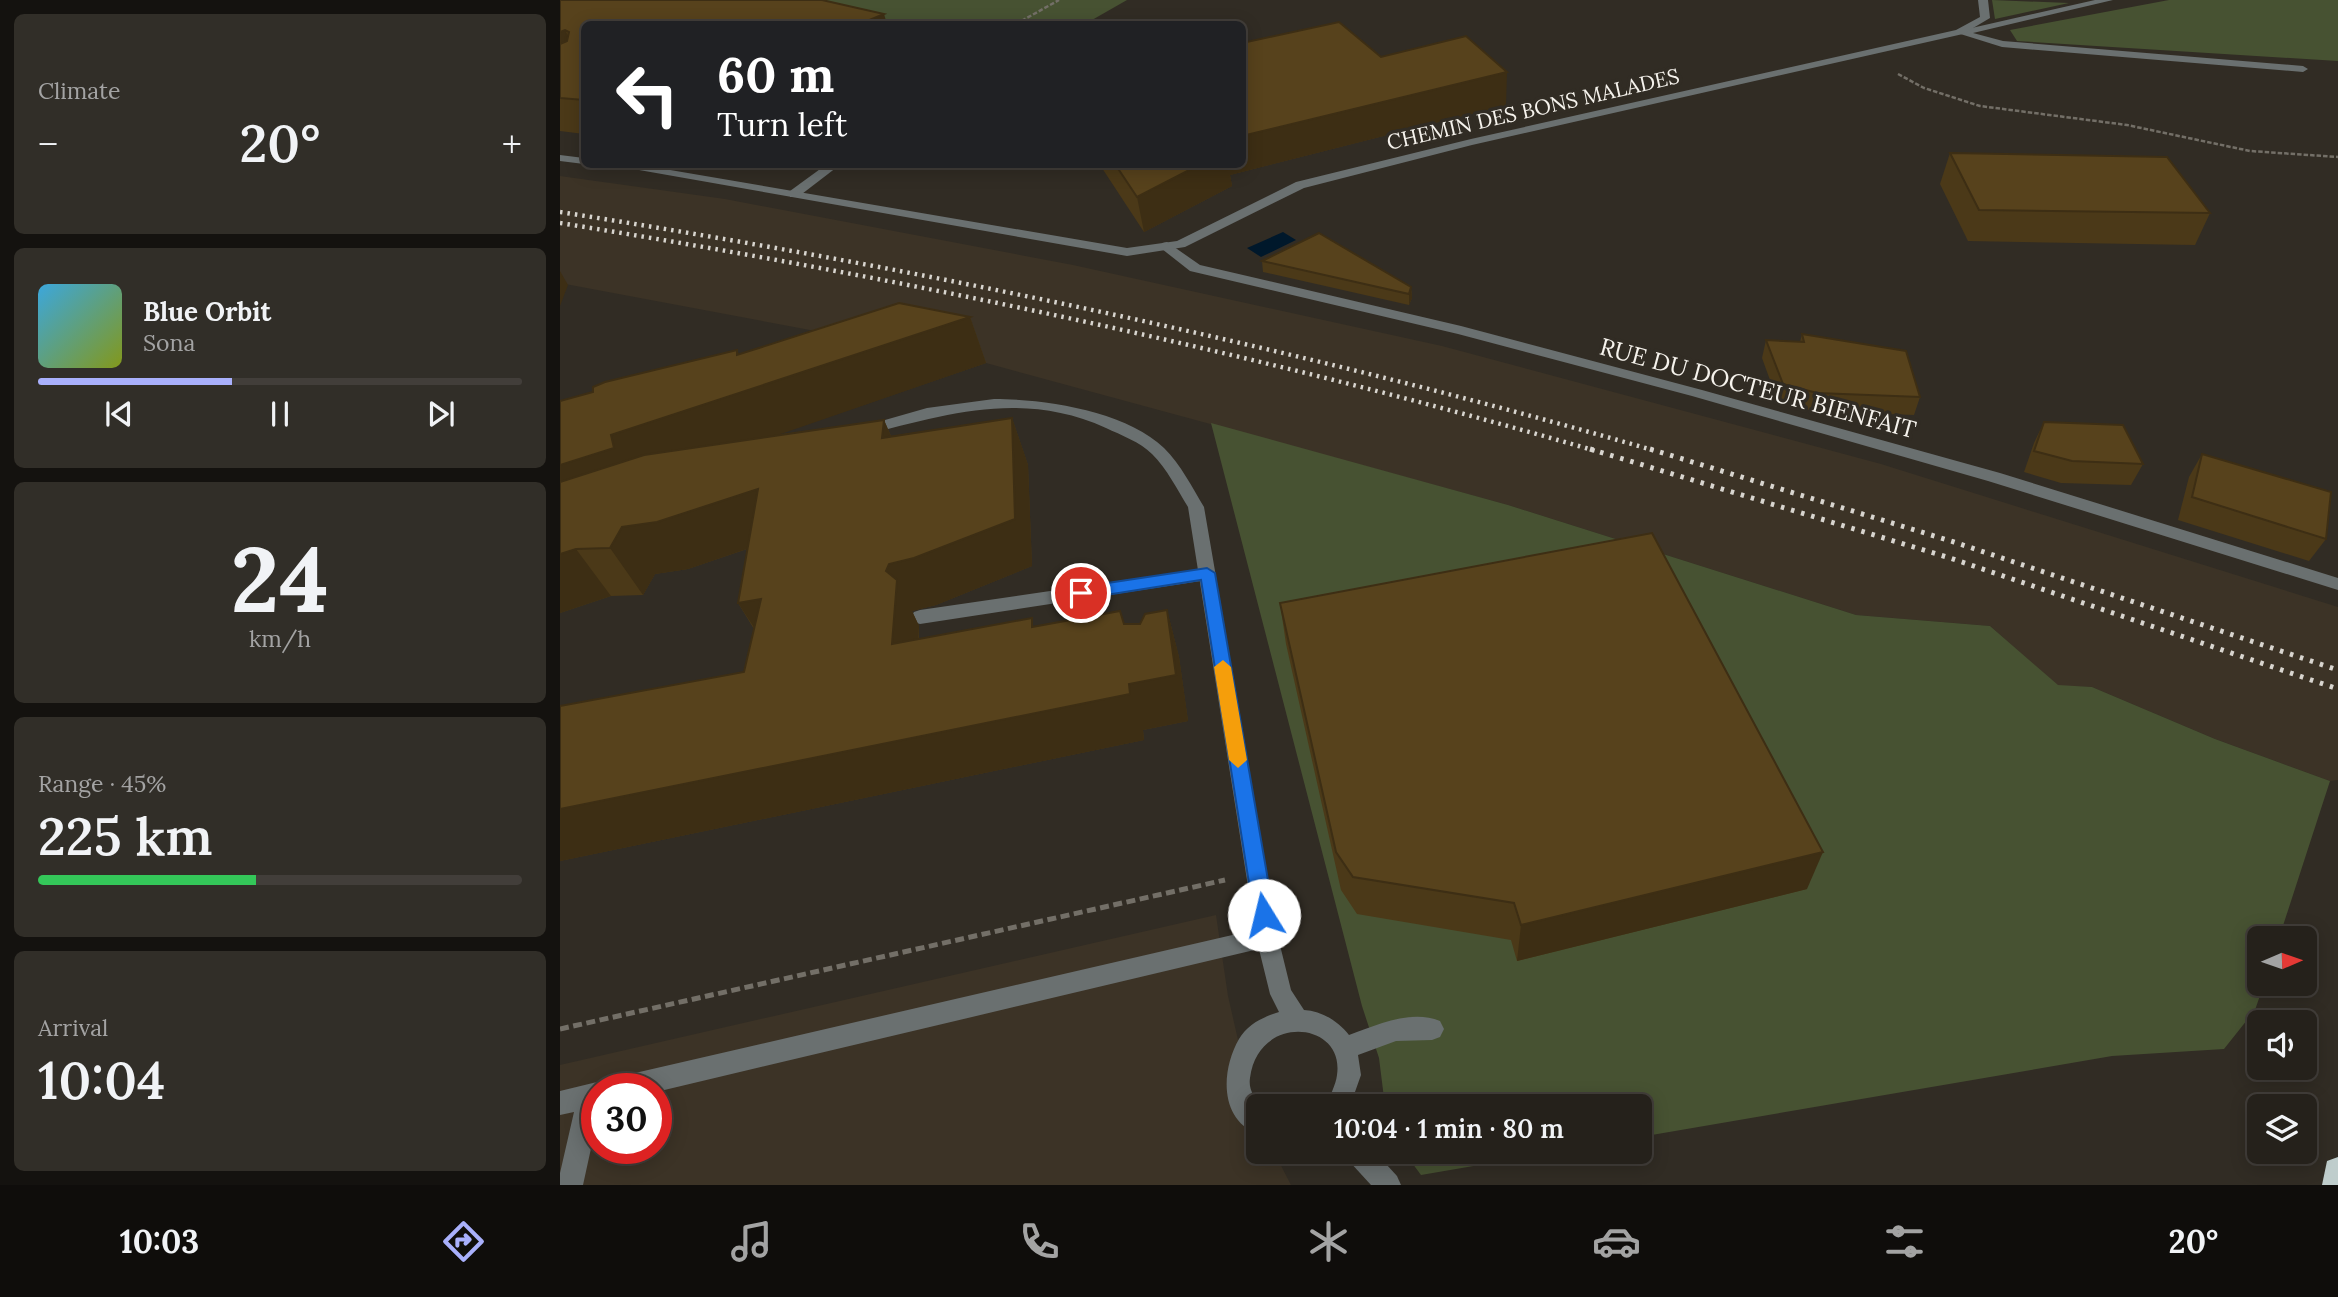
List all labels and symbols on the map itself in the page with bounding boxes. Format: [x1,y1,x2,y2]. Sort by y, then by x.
street label: CHEMIN DES BONS MALADES [1384,62,1682,156]
street label: RUE DU DOCTEUR BIENFAIT [1596,331,1920,445]
pin [1051,563,1111,623]
position arrow [1227,878,1301,952]
north arrow [2247,926,2317,996]
speed limit sign: 30 [581,1073,672,1164]

